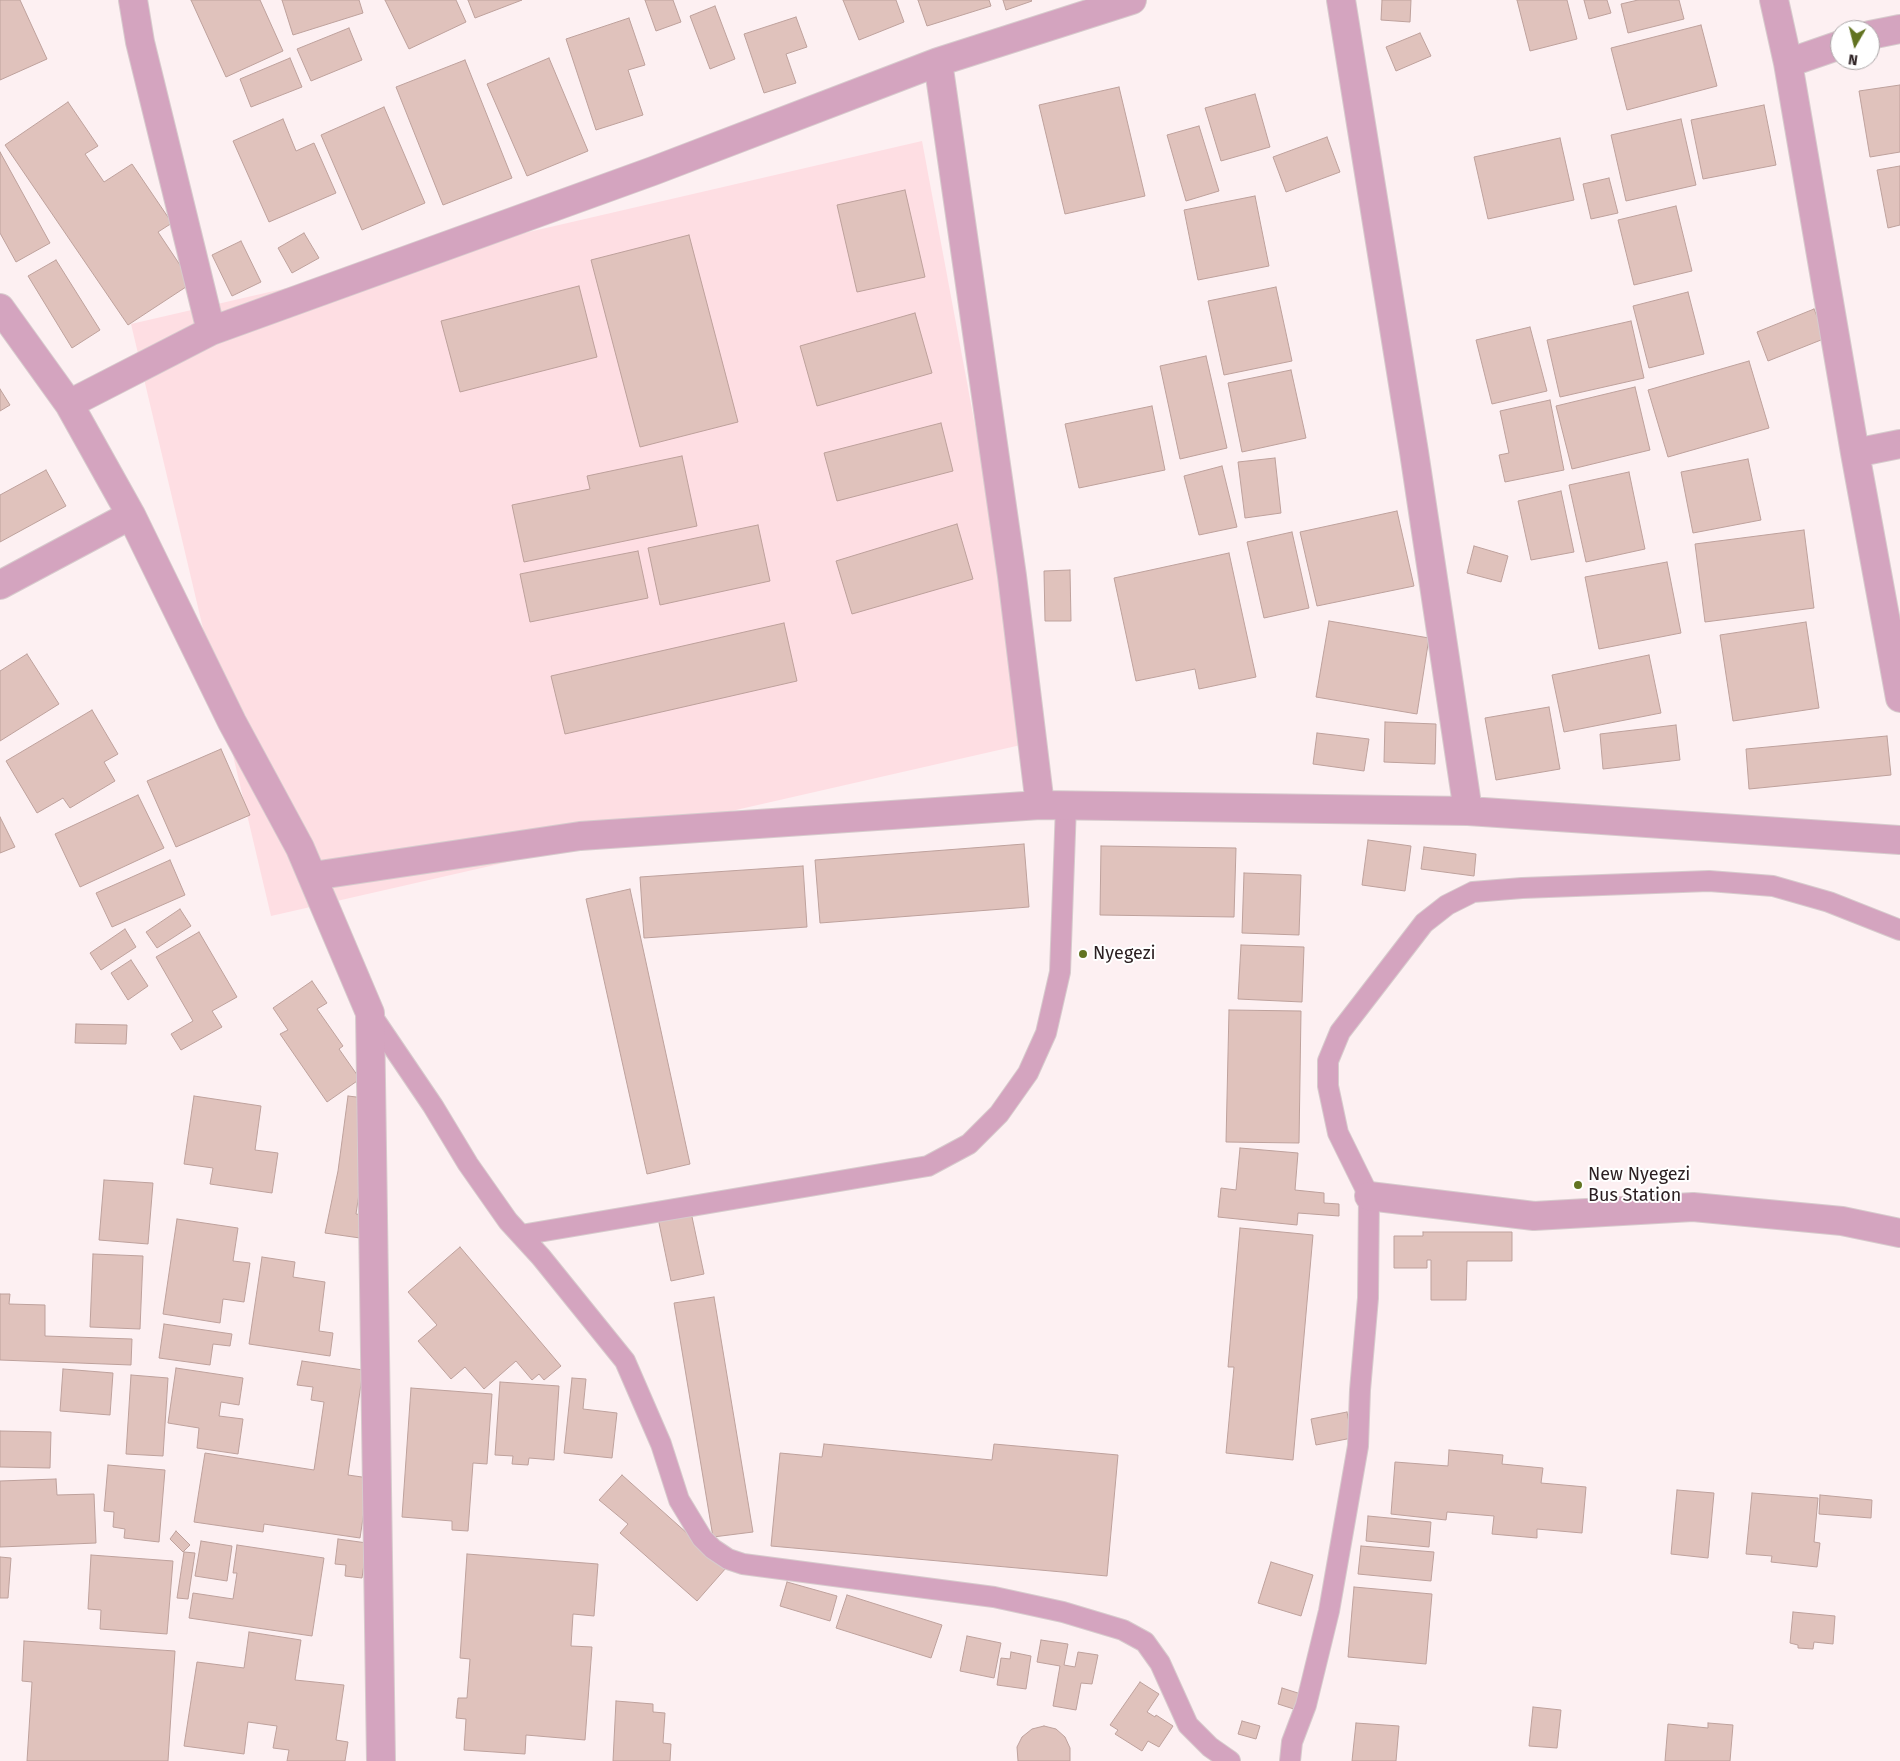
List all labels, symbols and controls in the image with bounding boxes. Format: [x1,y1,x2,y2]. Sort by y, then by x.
north arrow [1830,20,1880,70]
text: N [1847,50,1859,68]
place label: Nyegezi [1093,943,1156,965]
marker: Nyegezi [1077,948,1089,960]
place label: New Nyegezi Bus Station [1588,1164,1690,1206]
marker: New Nyegezi Bus Station [1572,1179,1584,1191]

